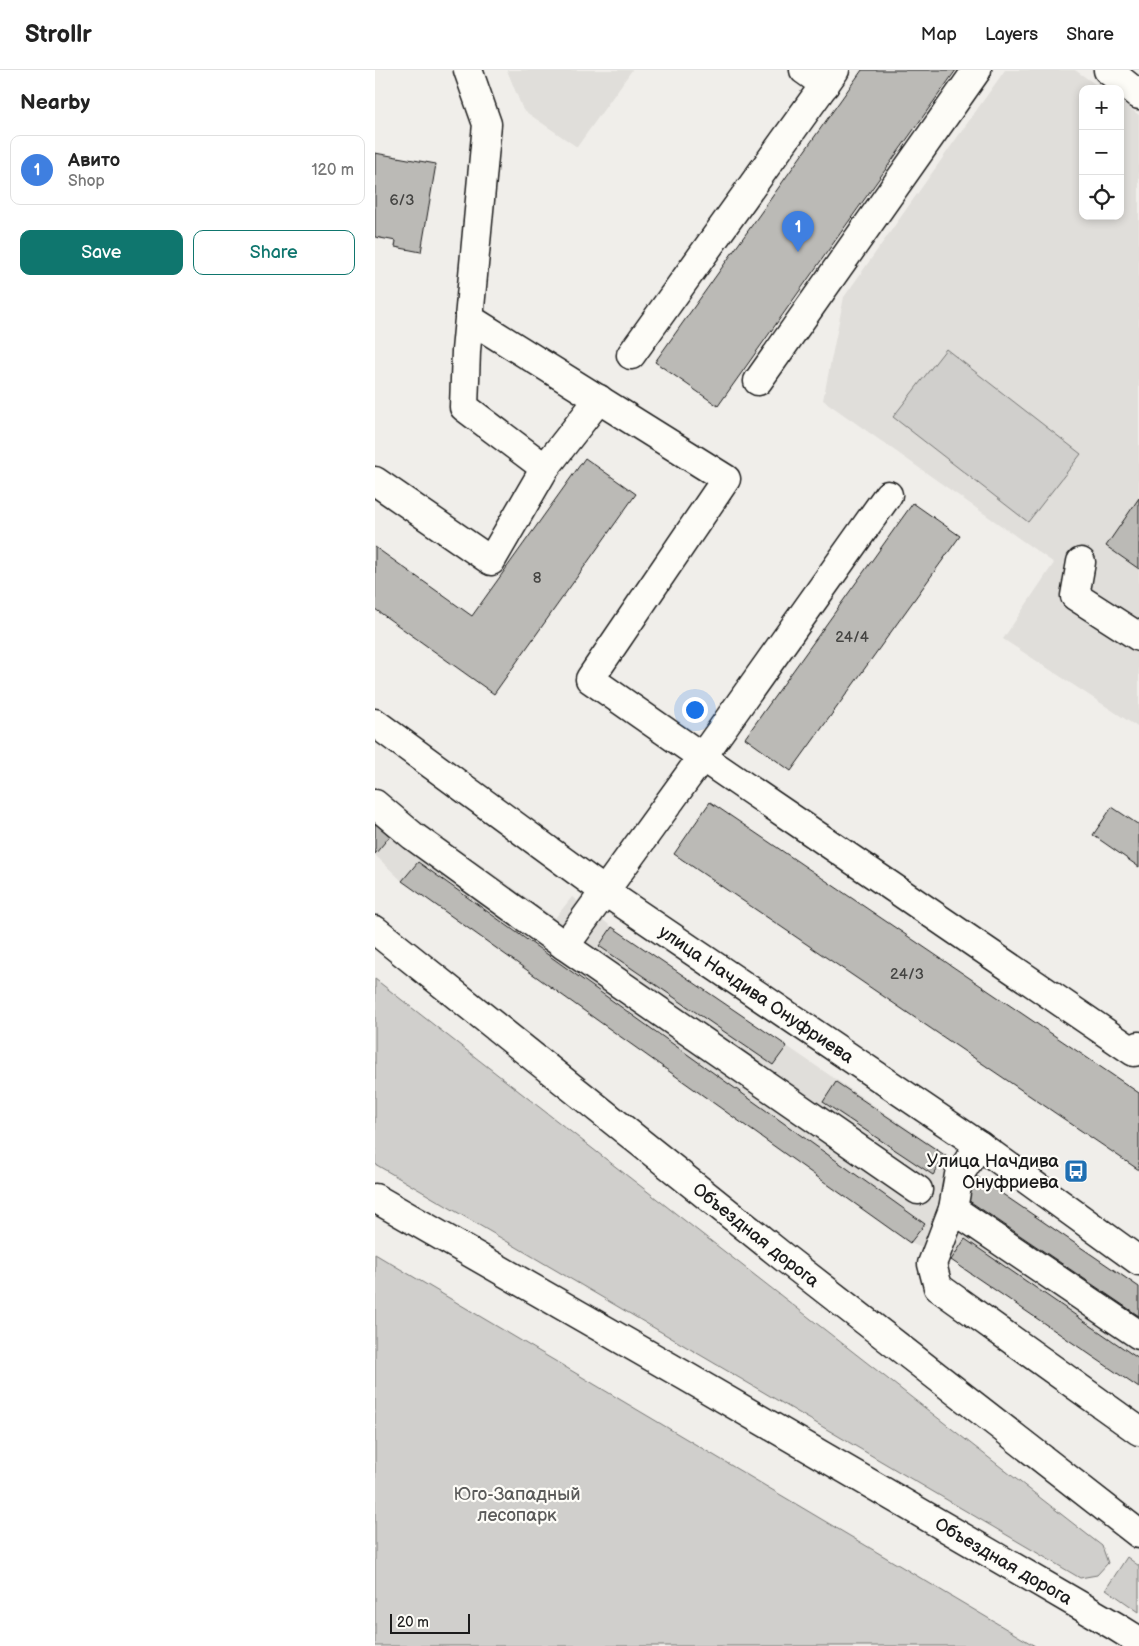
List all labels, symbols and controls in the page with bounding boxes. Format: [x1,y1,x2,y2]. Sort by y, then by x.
text: Strollr [25,20,92,49]
text: Map [921,24,957,45]
text: Layers [985,24,1038,45]
text: Share [1066,24,1114,45]
map controls [1079,85,1124,220]
button: + [1079,85,1124,130]
text: Nearby [20,90,90,115]
button: − [1079,130,1124,175]
text: Авито [68,149,120,172]
text: 1 [34,161,40,180]
text: 120 m [311,161,354,180]
text: Shop [68,172,105,191]
button: locate [1079,175,1124,220]
house number: 6/3 [389,191,415,210]
pin: 1 [782,211,814,252]
button: Save [20,230,183,275]
button: Share [193,230,355,275]
house number: 8 [533,569,542,588]
house number: 24/4 [835,628,869,647]
your location [682,697,708,723]
street label: улица Начдива Онуфриева [655,921,858,1068]
house number: 24/3 [890,965,924,984]
place label: Улица Начдива Онуфриева [927,1151,1059,1193]
bus stop icon: Улица Начдива Онуфриева [1063,1158,1089,1184]
street label: Объездная дорога [688,1179,823,1292]
park label: Юго-Западный лесопарк [454,1484,580,1526]
street label: Объездная дорога [931,1513,1076,1610]
scale bar [390,1611,470,1634]
text: 20 m [397,1614,429,1631]

